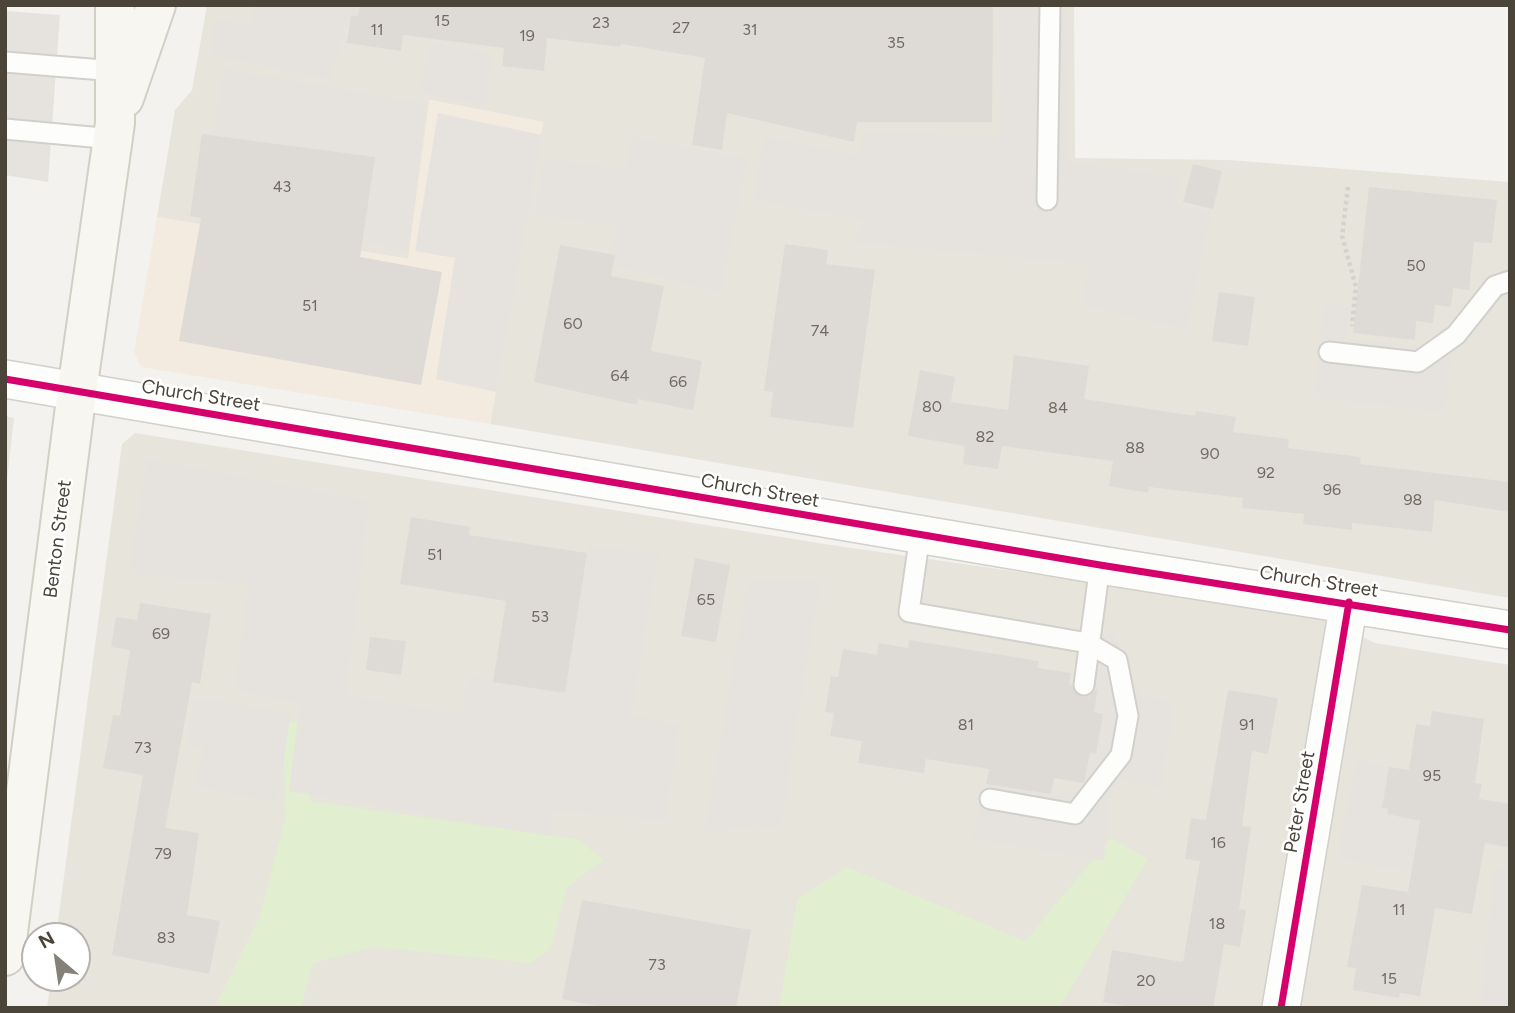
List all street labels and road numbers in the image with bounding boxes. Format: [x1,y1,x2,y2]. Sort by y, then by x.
street label: Church Street [140,375,262,417]
street label: Church Street [699,469,821,513]
street label: Benton Street [39,478,77,600]
street label: Church Street [1258,561,1380,603]
street label: Peter Street [1280,749,1320,855]

